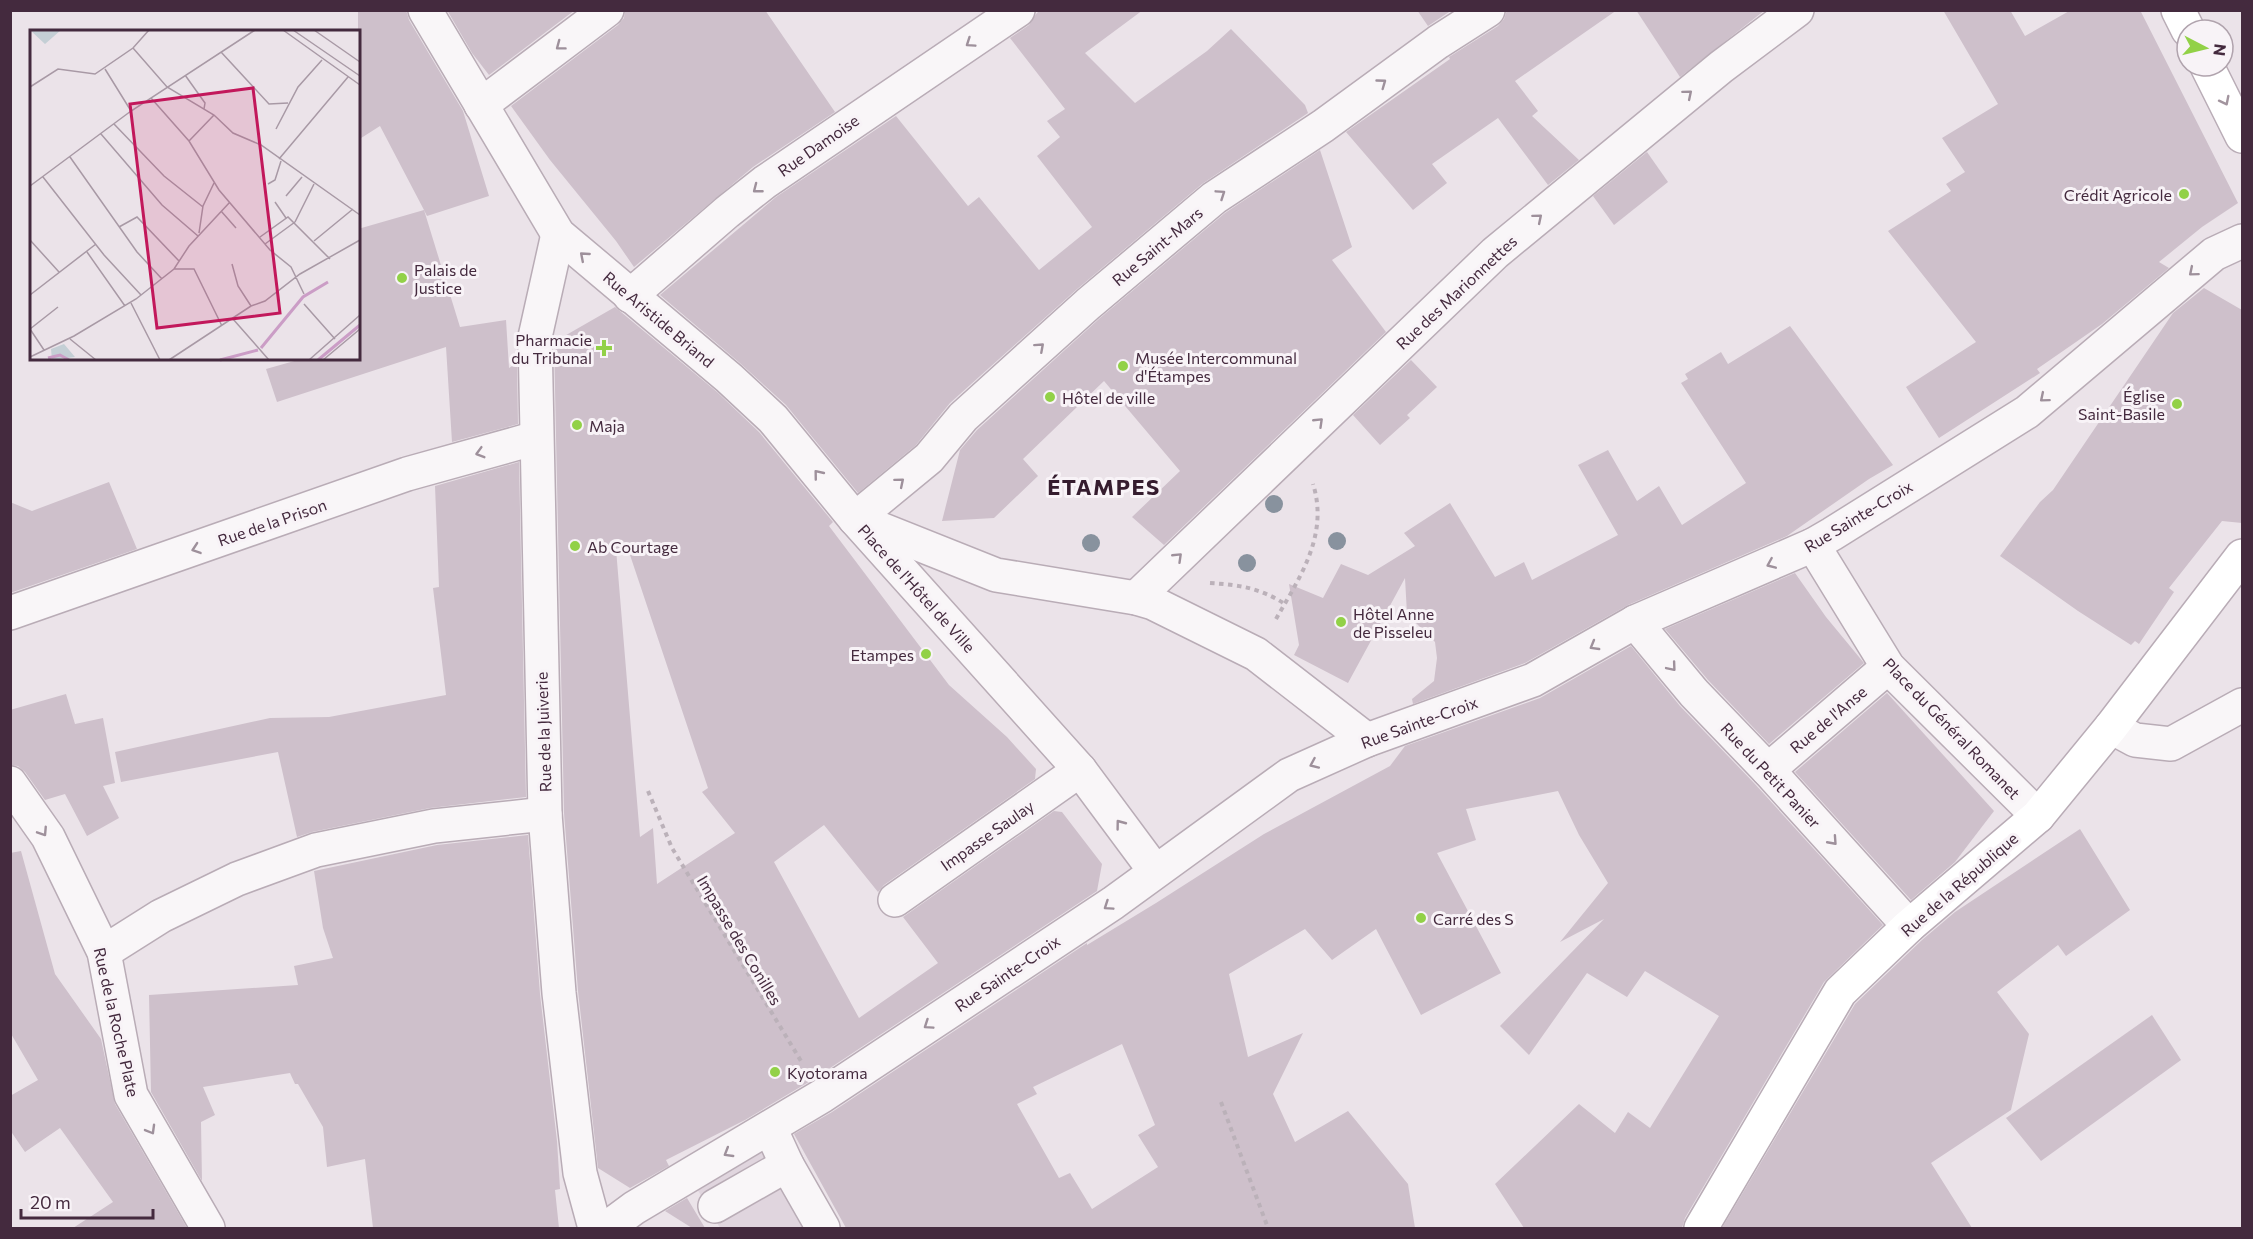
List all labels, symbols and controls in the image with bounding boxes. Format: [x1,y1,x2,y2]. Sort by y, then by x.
north arrow [2175,18,2235,78]
inset map [30,30,360,360]
one-way arrow [965,36,976,47]
one-way arrow [556,38,567,49]
text: N [2210,43,2231,57]
one-way arrow [1375,79,1386,90]
one-way arrow [1682,90,1693,101]
one-way arrow [2217,95,2229,106]
street label: Rue Damoise [774,110,862,180]
one-way arrow [752,181,763,192]
place label: Crédit Agricole [2064,185,2172,204]
marker: Crédit Agricole [2177,187,2191,201]
one-way arrow [1214,190,1225,201]
street label: Rue Saint-Mars [1108,203,1206,289]
one-way arrow [1531,214,1542,225]
street label: Rue des Marionnettes [1392,231,1520,353]
one-way arrow [580,252,591,263]
place label: Palais de Justice [414,260,477,297]
one-way arrow [2189,264,2200,275]
street label: Rue Aristide Briand [600,267,718,371]
marker: Palais de Justice [395,271,409,285]
place label: Pharmacie du Tribunal [511,330,592,367]
marker: Pharmacie du Tribunal [597,341,611,355]
one-way arrow [1033,343,1044,354]
place label: Musée Intercommunal d'Étampes [1135,348,1297,385]
marker: Musée Intercommunal d'Étampes [1116,359,1130,373]
place label: Église Saint-Basile [2078,386,2165,423]
place label: Hôtel de ville [1062,388,1155,407]
marker: Hôtel de ville [1043,390,1057,404]
one-way arrow [2040,390,2051,401]
marker: Église Saint-Basile [2170,397,2184,411]
place label: Maja [589,416,625,435]
marker: Maja [570,418,584,432]
one-way arrow [1312,418,1322,429]
one-way arrow [475,446,486,458]
one-way arrow [815,470,826,481]
district label: ÉTAMPES [1047,473,1161,500]
street label: Rue Sainte-Croix [1800,476,1916,556]
one-way arrow [893,478,904,489]
street label: Rue de la Prison [215,494,329,550]
street label: Place de l'Hôtel de Ville [854,520,980,656]
place label: Ab Courtage [587,537,678,556]
marker: Ab Courtage [568,539,582,553]
one-way arrow [191,541,202,554]
one-way arrow [1171,554,1182,565]
one-way arrow [1766,557,1777,569]
place label: Hôtel Anne de Pisseleu [1353,604,1434,641]
marker: Hôtel Anne de Pisseleu [1334,615,1348,629]
one-way arrow [1590,638,1600,650]
place label: Etampes [851,645,914,664]
marker: Etampes [919,647,933,661]
street label: Place du Général Romanet [1880,654,2025,803]
one-way arrow [1665,660,1676,671]
street label: Rue de la Juiverie [531,672,555,792]
street label: Rue de l'Anse [1786,681,1870,757]
street label: Rue Sainte-Croix [1358,692,1480,752]
street label: Rue du Petit Panier [1717,718,1825,832]
one-way arrow [1309,757,1320,769]
street label: Impasse Saulay [937,796,1037,874]
one-way arrow [1116,820,1127,831]
one-way arrow [36,825,47,836]
street label: Rue de la République [1897,828,2021,940]
one-way arrow [1826,835,1837,845]
street label: Impasse des Conilles [694,872,786,1008]
one-way arrow [1104,899,1115,910]
place label: Carré des S [1433,909,1514,928]
marker: Carré des S [1414,911,1428,925]
street label: Rue Sainte-Croix [951,930,1064,1015]
street label: Rue de la Roche Plate [91,945,143,1099]
one-way arrow [924,1018,935,1029]
place label: Kyotorama [787,1063,868,1082]
marker: Kyotorama [768,1065,782,1079]
one-way arrow [144,1124,155,1134]
one-way arrow [724,1145,734,1157]
scale bar [21,1182,153,1220]
text: 20 m [30,1191,71,1213]

